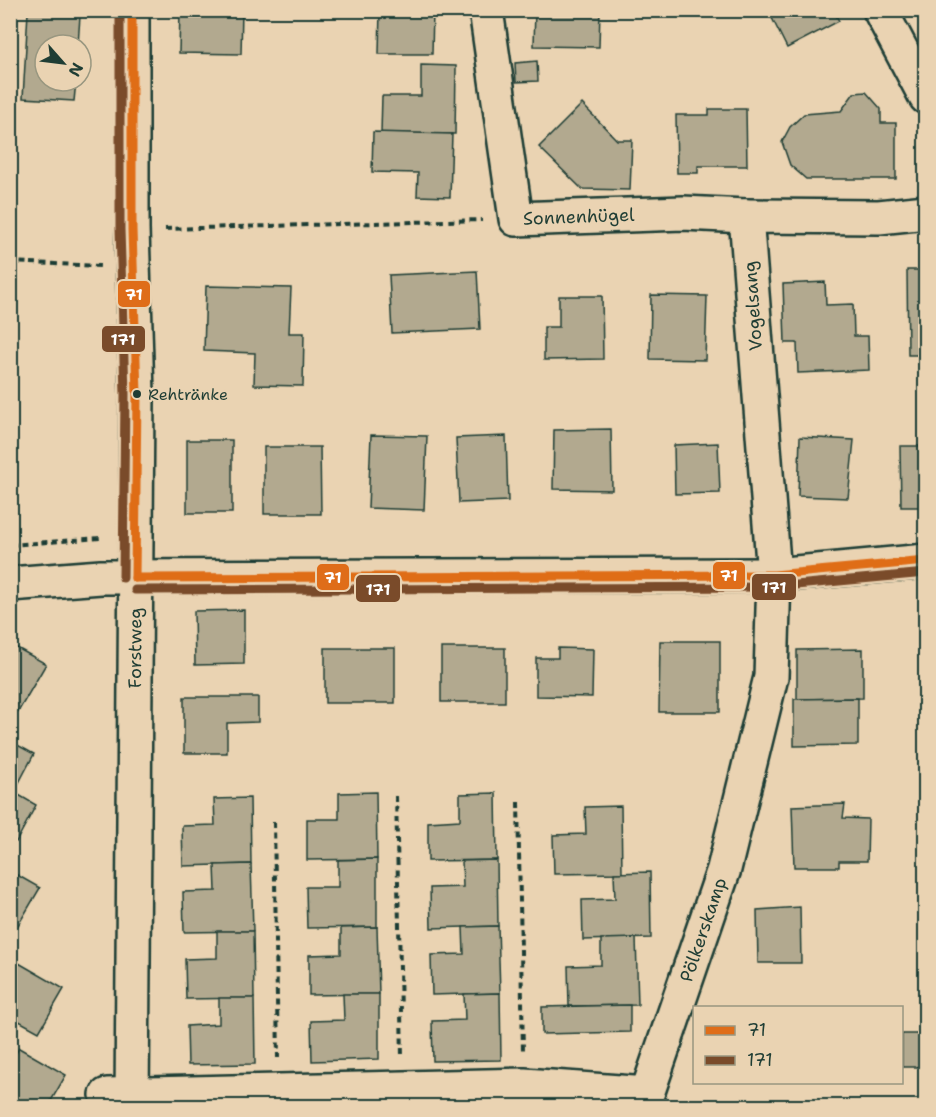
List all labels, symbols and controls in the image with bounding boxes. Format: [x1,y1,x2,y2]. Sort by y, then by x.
north arrow [33,33,93,93]
text: N [64,59,88,80]
street label: Sonnenhügel [523,203,635,231]
street label: Vogelsang [738,260,768,352]
line badge: 71 [117,280,151,308]
text: 71 [125,284,143,305]
line badge: 171 [101,325,146,353]
text: 171 [111,329,135,350]
place label: Rehtränke [148,384,228,405]
marker: Rehtränke [131,388,143,400]
line badge: 71 [712,561,746,590]
line badge: 71 [316,563,350,591]
text: 71 [720,565,738,586]
text: 71 [324,567,342,588]
line badge: 171 [751,573,797,601]
line badge: 171 [355,574,401,603]
text: 171 [762,577,786,598]
text: 171 [366,579,390,600]
street label: Forstweg [123,608,147,688]
street label: Pölkerskamp [674,874,732,985]
legend [693,1006,903,1084]
text: 71 [747,1018,766,1042]
text: 171 [747,1048,773,1072]

